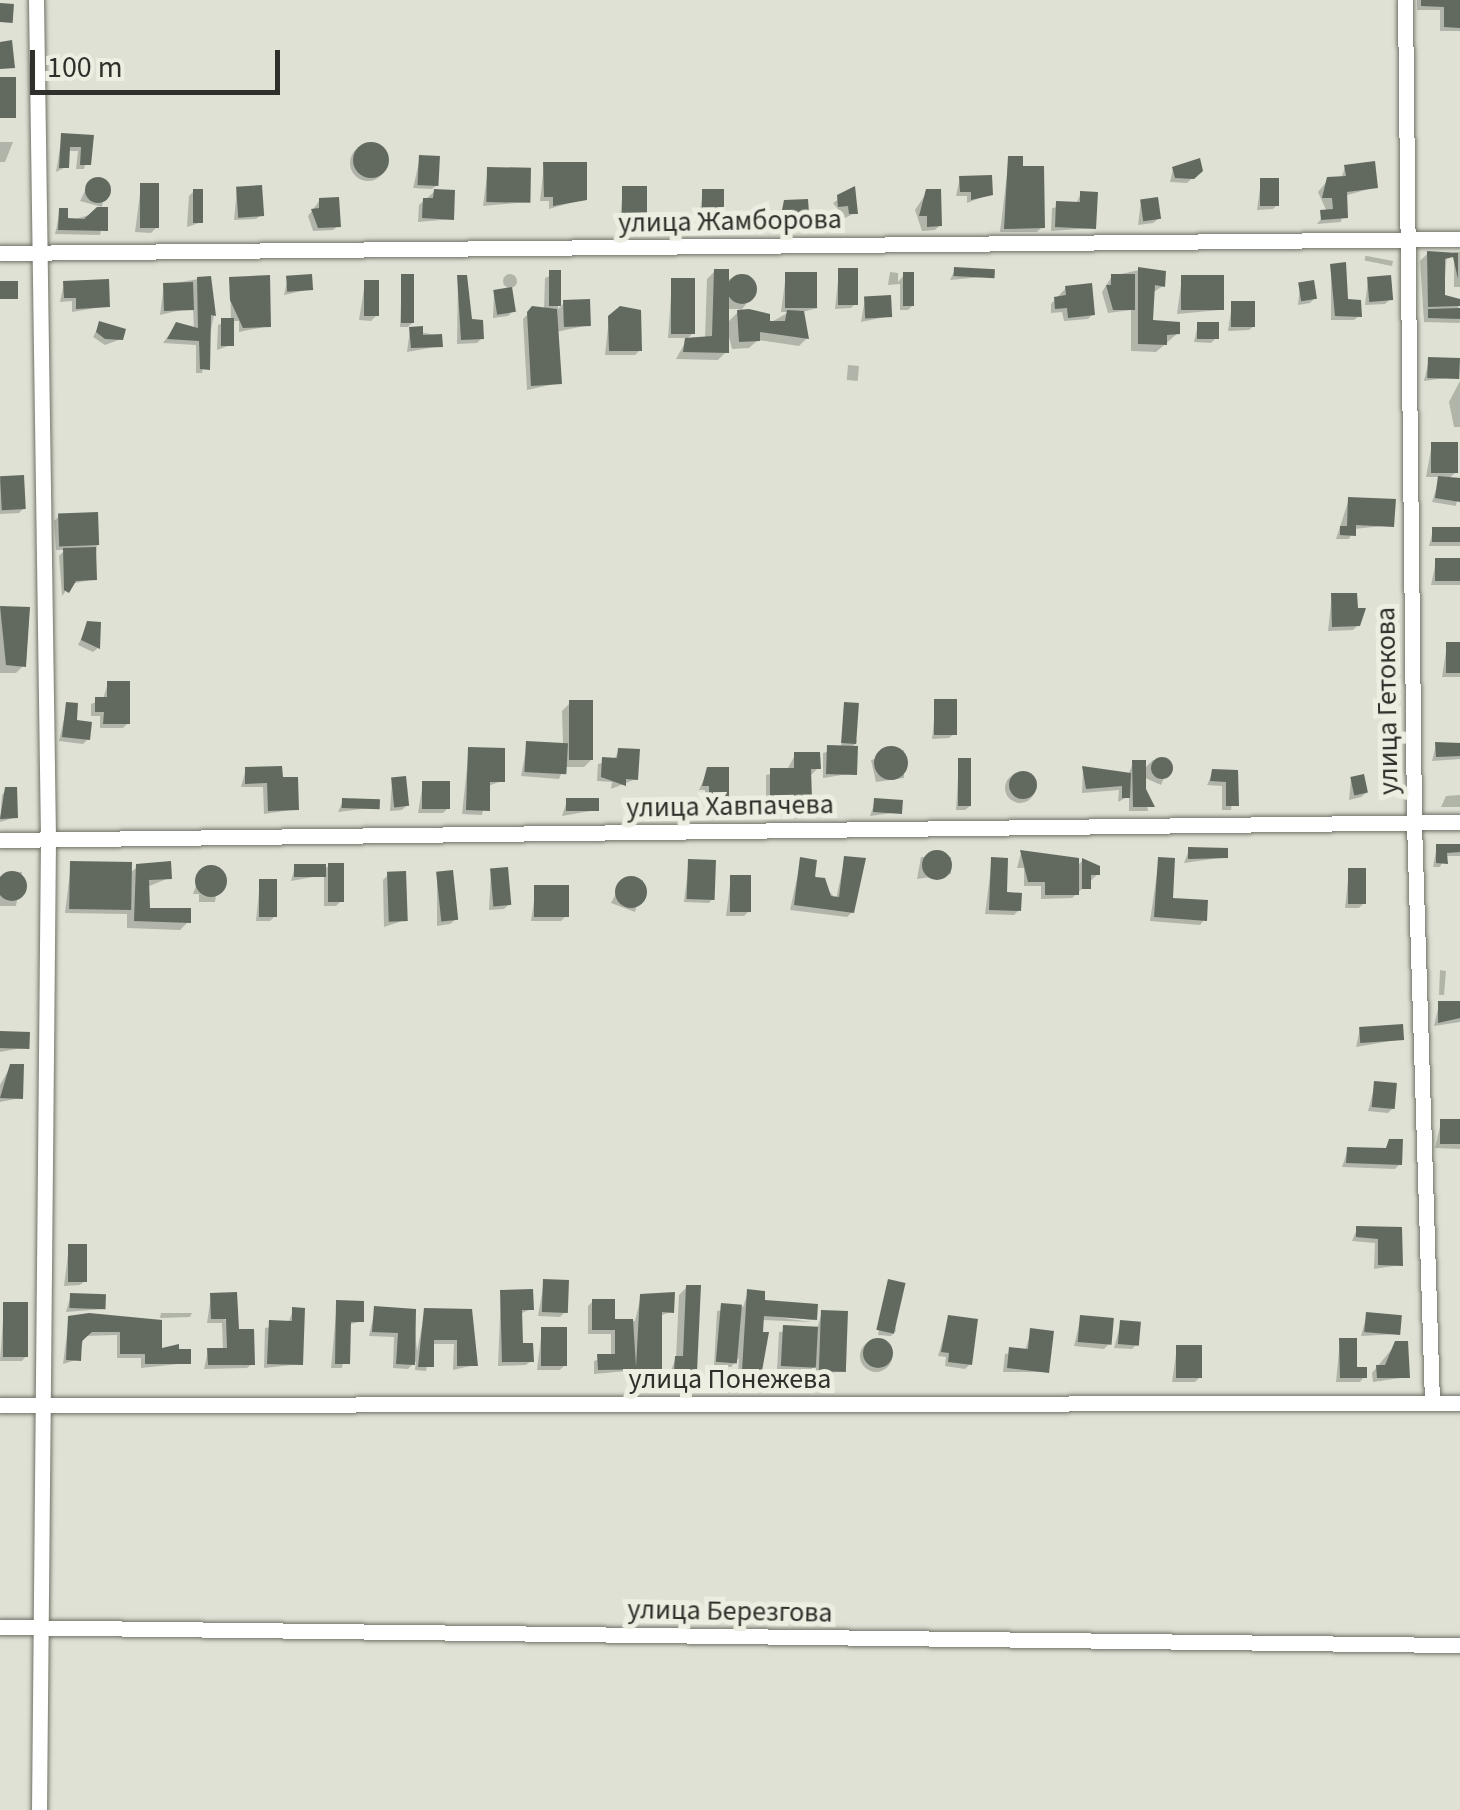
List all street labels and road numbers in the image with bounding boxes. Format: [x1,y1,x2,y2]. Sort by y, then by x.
street label: улица Жамборова [618,202,842,240]
street label: улица Гетокова [1369,607,1405,795]
street label: улица Хавпачева [626,787,834,825]
street label: улица Понежева [629,1362,831,1396]
street label: улица Березгова [627,1592,833,1630]

